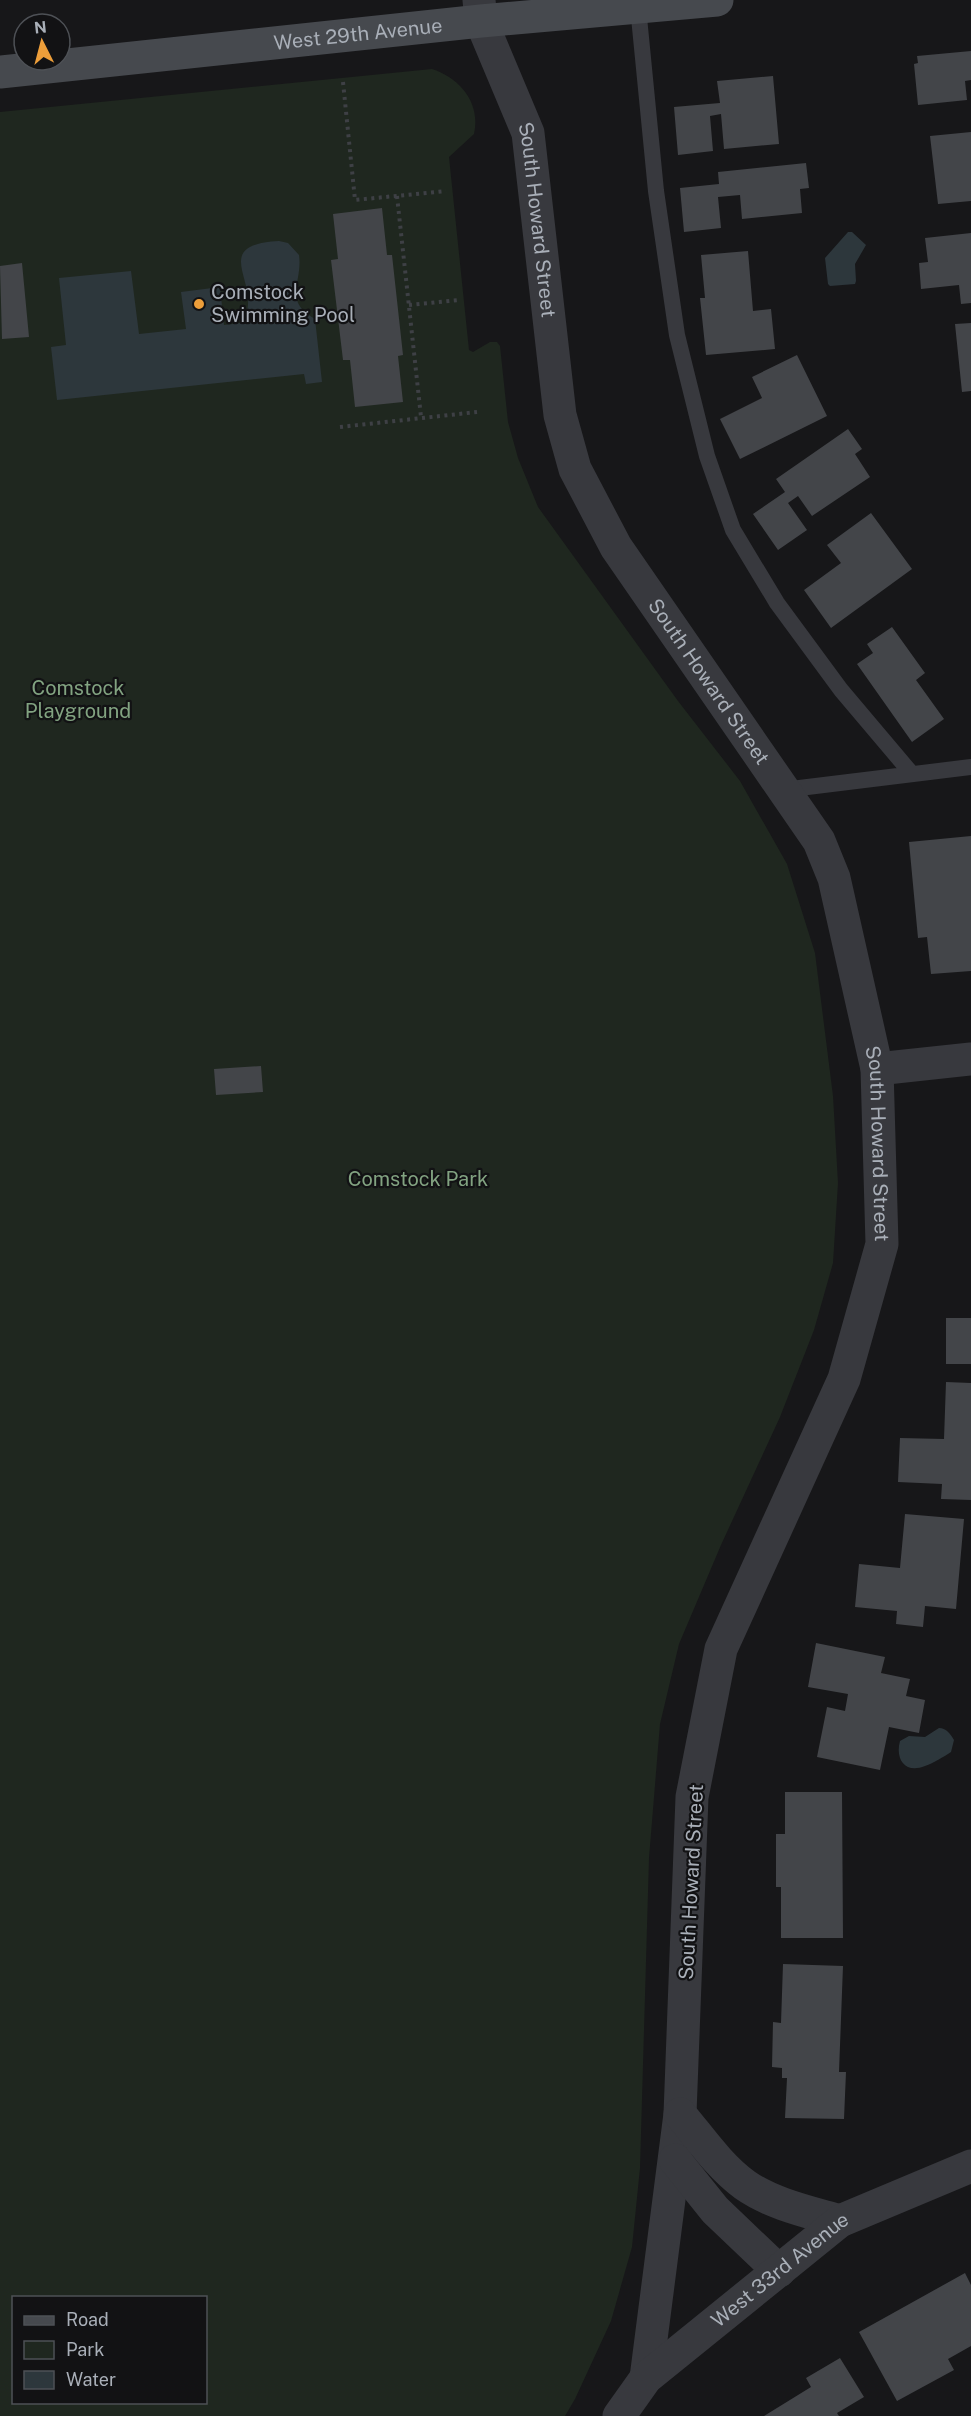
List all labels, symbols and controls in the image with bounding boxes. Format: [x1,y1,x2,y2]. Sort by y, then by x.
north arrow [12,12,72,72]
street label: West 29th Avenue [273,13,443,55]
text: N [33,17,48,38]
street label: South Howard Street [513,118,561,319]
place label: Comstock Swimming Pool [211,280,355,327]
marker: Comstock Swimming Pool [192,297,206,311]
street label: South Howard Street [643,594,775,769]
park label: Comstock Playground [25,676,131,723]
street label: South Howard Street [860,1043,894,1242]
park label: Comstock Park [348,1167,488,1191]
street label: South Howard Street [674,1783,708,1981]
street label: West 33rd Avenue [706,2207,852,2332]
legend [12,2296,207,2404]
text: Road [66,2309,109,2330]
text: Park [66,2339,104,2360]
text: Water [66,2369,116,2390]

